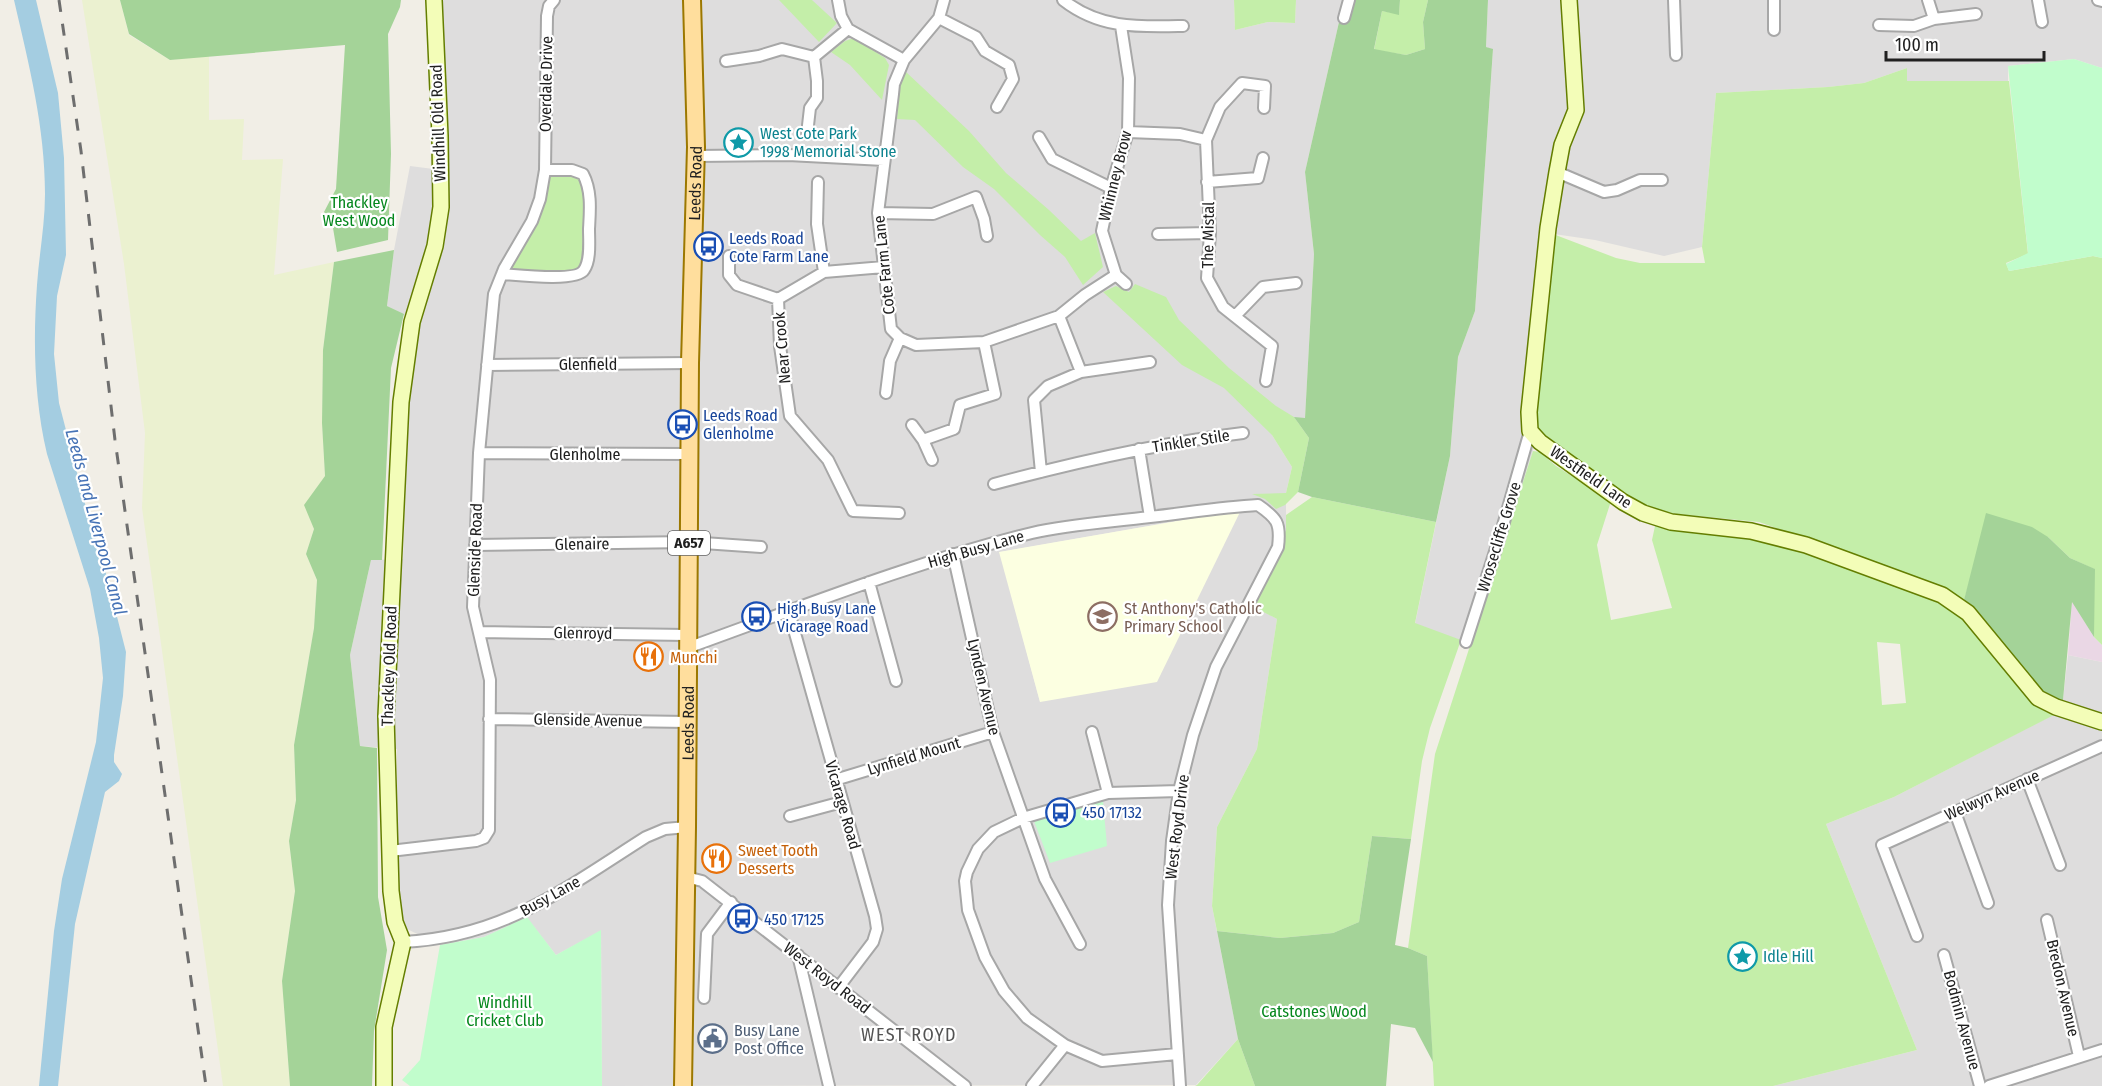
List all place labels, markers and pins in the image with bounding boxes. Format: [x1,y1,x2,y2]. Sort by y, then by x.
place label: West Cote Park 1998 Memorial Stone [760,124,897,161]
place icon: West Cote Park 1998 Memorial Stone [723,126,755,158]
place label: Leeds Road Cote Farm Lane [729,229,829,266]
bus stop icon: Leeds Road Cote Farm Lane [692,231,724,263]
place label: Leeds Road Glenholme [703,406,778,443]
bus stop icon: Leeds Road Glenholme [666,408,698,440]
place label: High Busy Lane Vicarage Road [777,599,876,636]
place label: St Anthony's Catholic Primary School [1124,599,1262,636]
bus stop icon: High Busy Lane Vicarage Road [740,601,772,633]
school or university icon: St Anthony's Catholic Primary School [1087,601,1119,633]
restaurant icon: Munchi [633,641,665,673]
place label: Munchi [670,648,718,667]
bus stop icon: 450 17132 [1045,796,1077,828]
place label: 450 17132 [1082,803,1142,822]
place label: Sweet Tooth Desserts [738,841,818,878]
restaurant icon: Sweet Tooth Desserts [701,843,733,875]
bus stop icon: 450 17125 [727,903,759,935]
place label: 450 17125 [764,910,824,929]
place icon: Idle Hill [1726,940,1758,972]
place label: Idle Hill [1763,947,1814,966]
place label: Busy Lane Post Office [734,1021,804,1058]
public building icon: Busy Lane Post Office [697,1023,729,1055]

